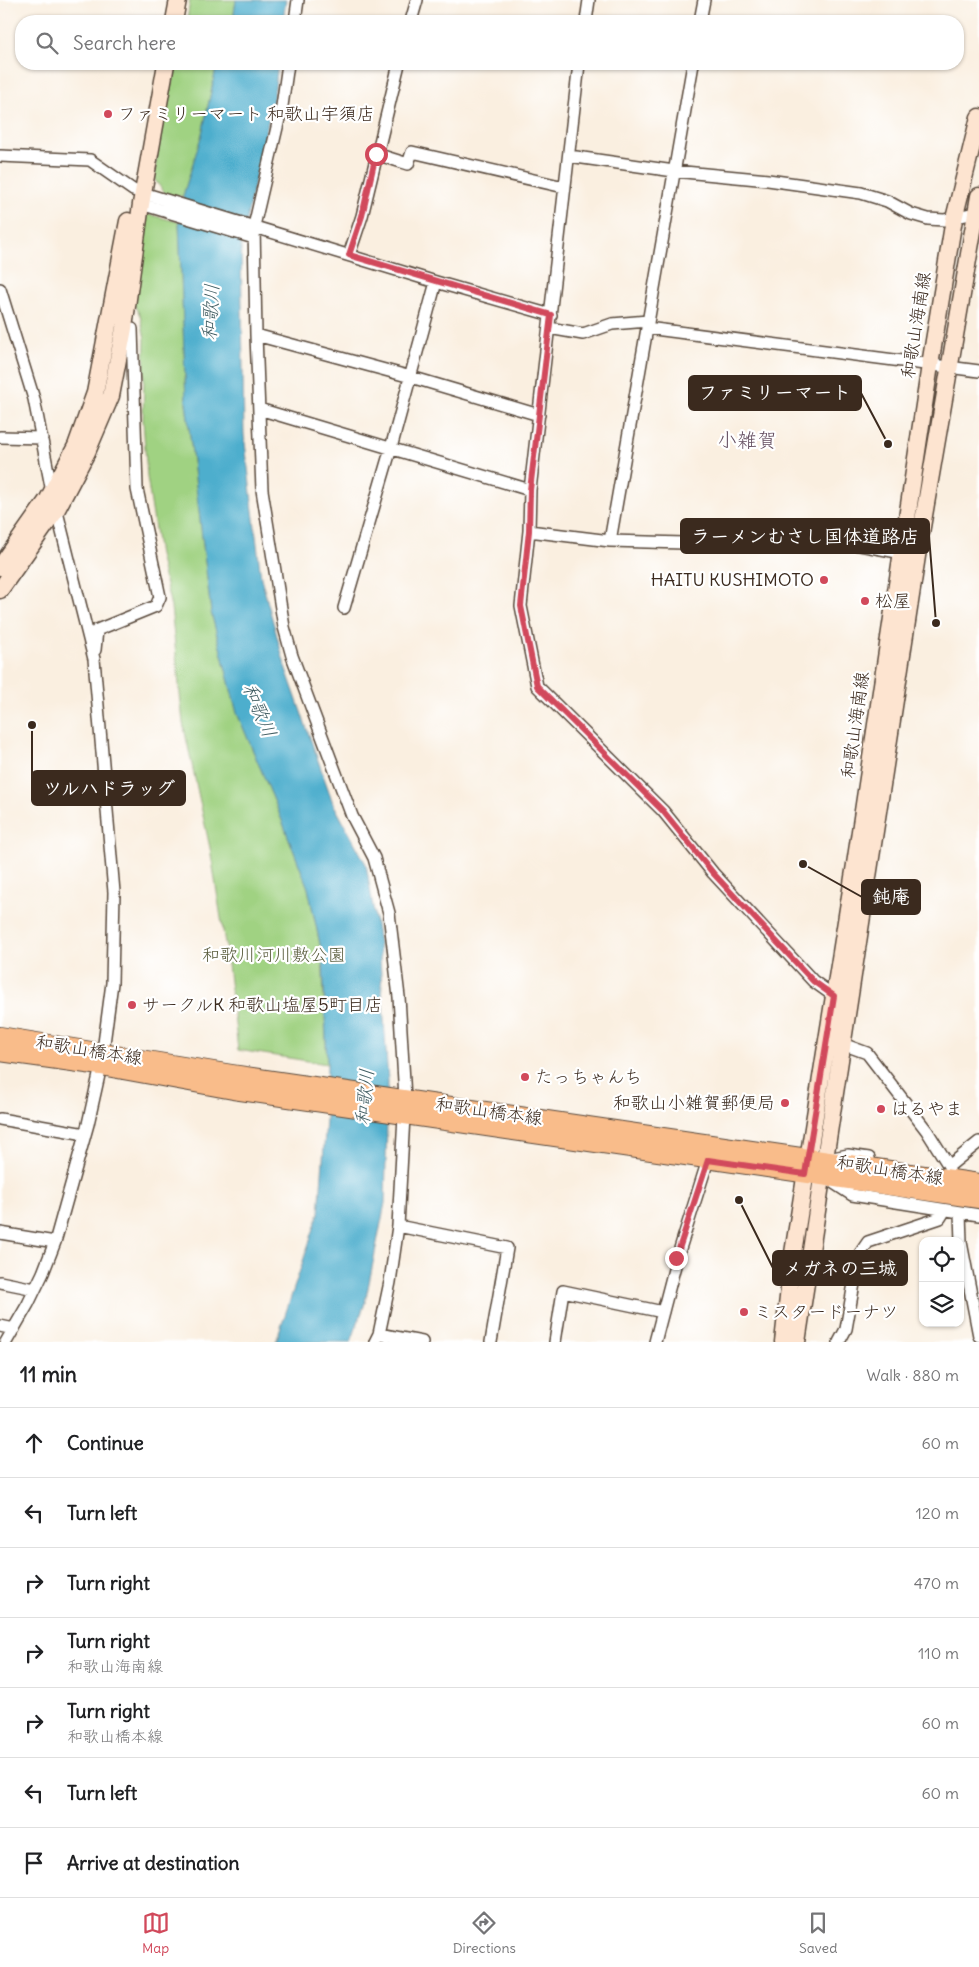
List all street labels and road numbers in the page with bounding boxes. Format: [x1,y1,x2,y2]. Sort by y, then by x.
street label: 和歌山海南線 [896,270,935,380]
street label: 和歌山海南線 [836,670,873,780]
street label: 和歌山橋本線 [34,1030,144,1069]
street label: 和歌山橋本線 [434,1092,544,1129]
street label: 和歌山橋本線 [835,1150,945,1189]

